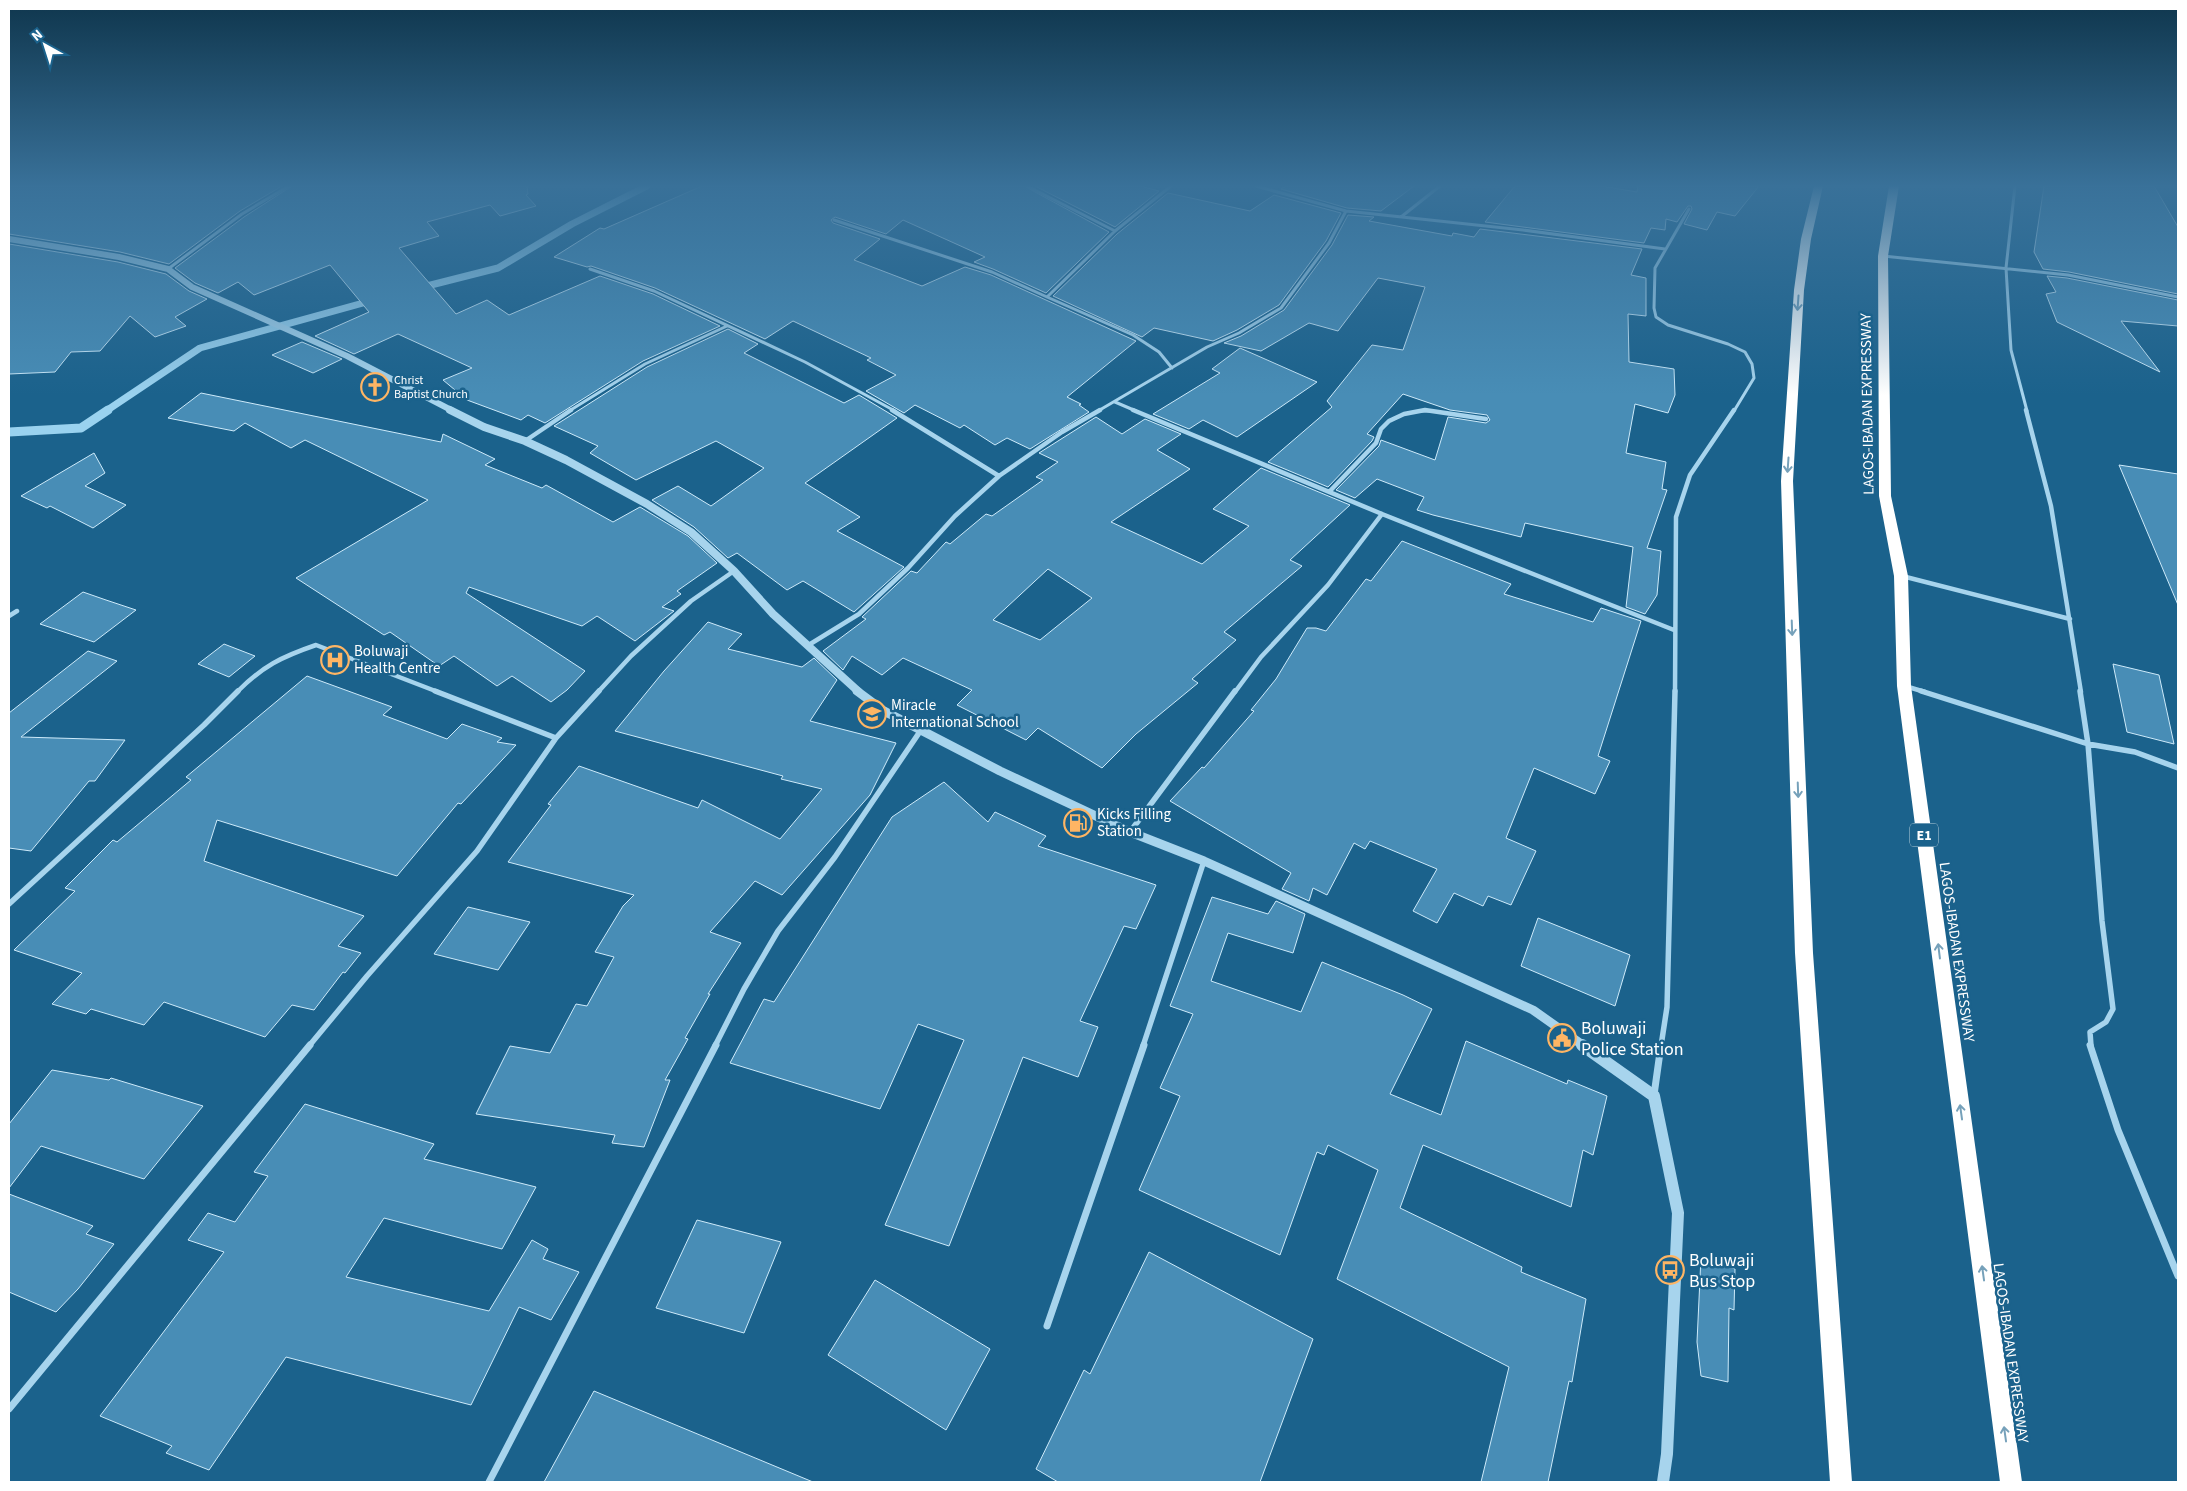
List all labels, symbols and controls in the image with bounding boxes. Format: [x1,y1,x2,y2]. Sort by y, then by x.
north arrow [20,20,70,70]
text: N [28,25,47,46]
one-way arrow [1794,295,1803,311]
street label: LAGOS-IBADAN EXPRESSWAY [1855,312,1880,495]
church icon: Christ Baptist Church [360,372,390,402]
place label: Christ Baptist Church [394,372,468,403]
one-way arrow [1784,457,1793,473]
one-way arrow [1788,619,1797,635]
place label: Boluwaji Health Centre [354,641,440,679]
hospital icon: Boluwaji Health Centre [320,645,350,675]
place label: Miracle International School [891,695,1019,733]
school or university icon: Miracle International School [857,699,887,729]
one-way arrow [1793,782,1803,798]
place label: Kicks Filling Station [1097,804,1172,842]
fuel station icon: Kicks Filling Station [1063,808,1093,838]
road number: E1 [1910,824,1938,846]
street label: LAGOS-IBADAN EXPRESSWAY [1933,861,1980,1044]
one-way arrow [1934,943,1944,959]
place label: Boluwaji Police Station [1581,1016,1684,1062]
public building icon: Boluwaji Police Station [1547,1023,1577,1053]
one-way arrow [1956,1104,1966,1120]
place label: Boluwaji Bus Stop [1689,1248,1755,1294]
bus stop icon: Boluwaji Bus Stop [1655,1255,1685,1285]
street label: LAGOS-IBADAN EXPRESSWAY [1987,1262,2034,1445]
one-way arrow [1978,1265,1988,1281]
one-way arrow [2000,1426,2010,1442]

